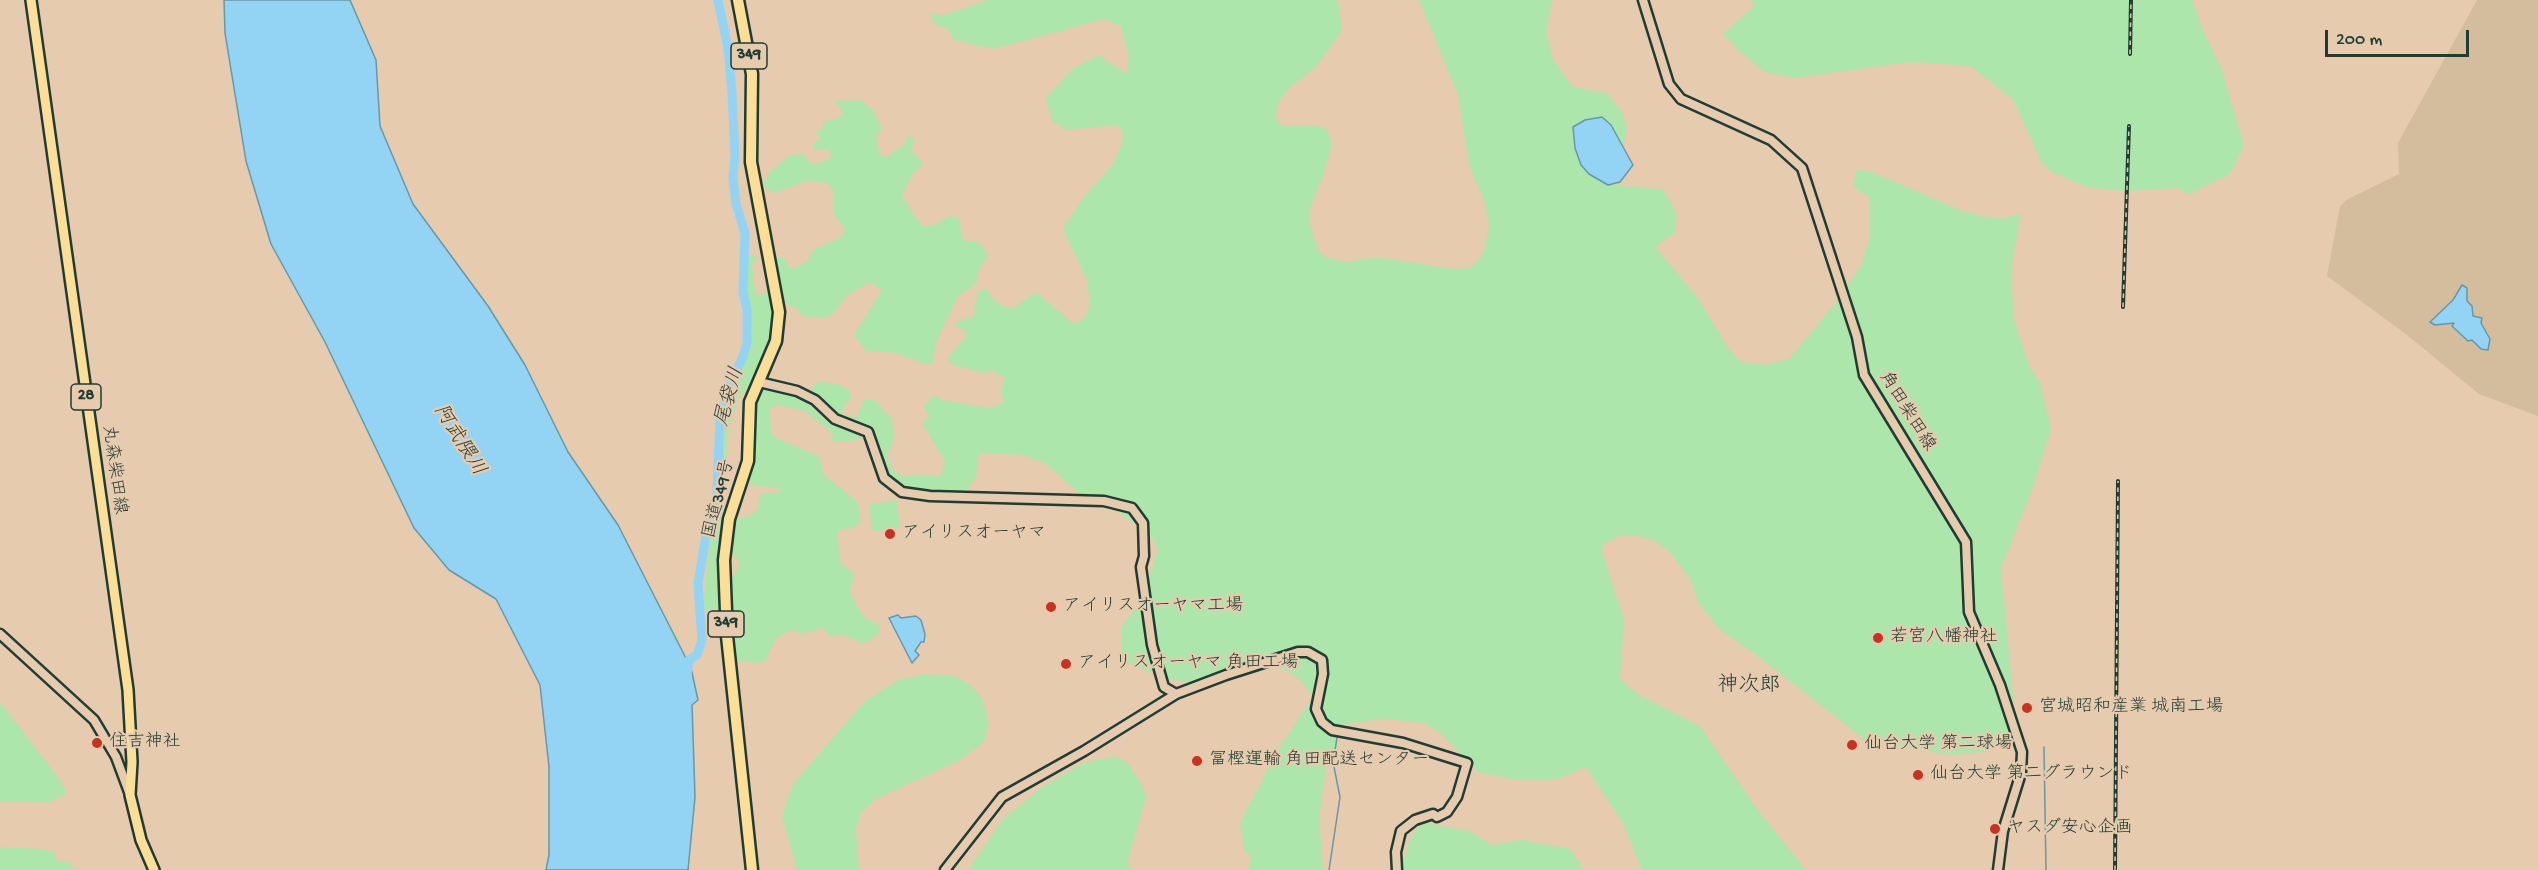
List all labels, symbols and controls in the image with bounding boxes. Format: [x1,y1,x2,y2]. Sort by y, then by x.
scale bar [2328,18,2472,56]
text: 200 m [2336,30,2382,51]
road number: 349 [731,43,767,69]
water label: 尾袋川 [711,365,751,429]
street label: 角田柴田線 [1873,368,1939,456]
road number: 28 [71,384,101,410]
water label: 阿武隈川 [427,401,489,481]
street label: 丸森柴田線 [96,424,130,516]
street label: 国道349号 [700,457,740,541]
place label: アイリスオーヤマ [902,523,1046,545]
marker: アイリスオーヤマ [883,527,897,541]
place label: アイリスオーヤマ工場 [1063,596,1243,618]
marker: アイリスオーヤマ工場 [1044,600,1058,614]
road number: 349 [708,611,744,637]
place label: 若宮八幡神社 [1890,627,1998,649]
marker: 若宮八幡神社 [1871,631,1885,645]
place label: アイリスオーヤマ 角田工場 [1078,653,1298,675]
marker: アイリスオーヤマ 角田工場 [1059,657,1073,671]
district label: 神次郎 [1718,674,1780,700]
place label: 宮城昭和産業 城南工場 [2039,697,2223,719]
marker: 宮城昭和産業 城南工場 [2020,701,2034,715]
place label: 住吉神社 [109,732,181,754]
place label: 仙台大学 第二球場 [1864,734,2012,756]
marker: 住吉神社 [90,736,104,750]
marker: 仙台大学 第二球場 [1845,738,1859,752]
place label: 冨樫運輸 角田配送センター [1209,750,1429,772]
marker: 冨樫運輸 角田配送センター [1190,754,1204,768]
place label: 仙台大学 第二グラウンド [1930,764,2132,786]
marker: 仙台大学 第二グラウンド [1911,768,1925,782]
place label: ヤスダ安心企画 [2007,818,2133,840]
marker: ヤスダ安心企画 [1988,822,2002,836]

